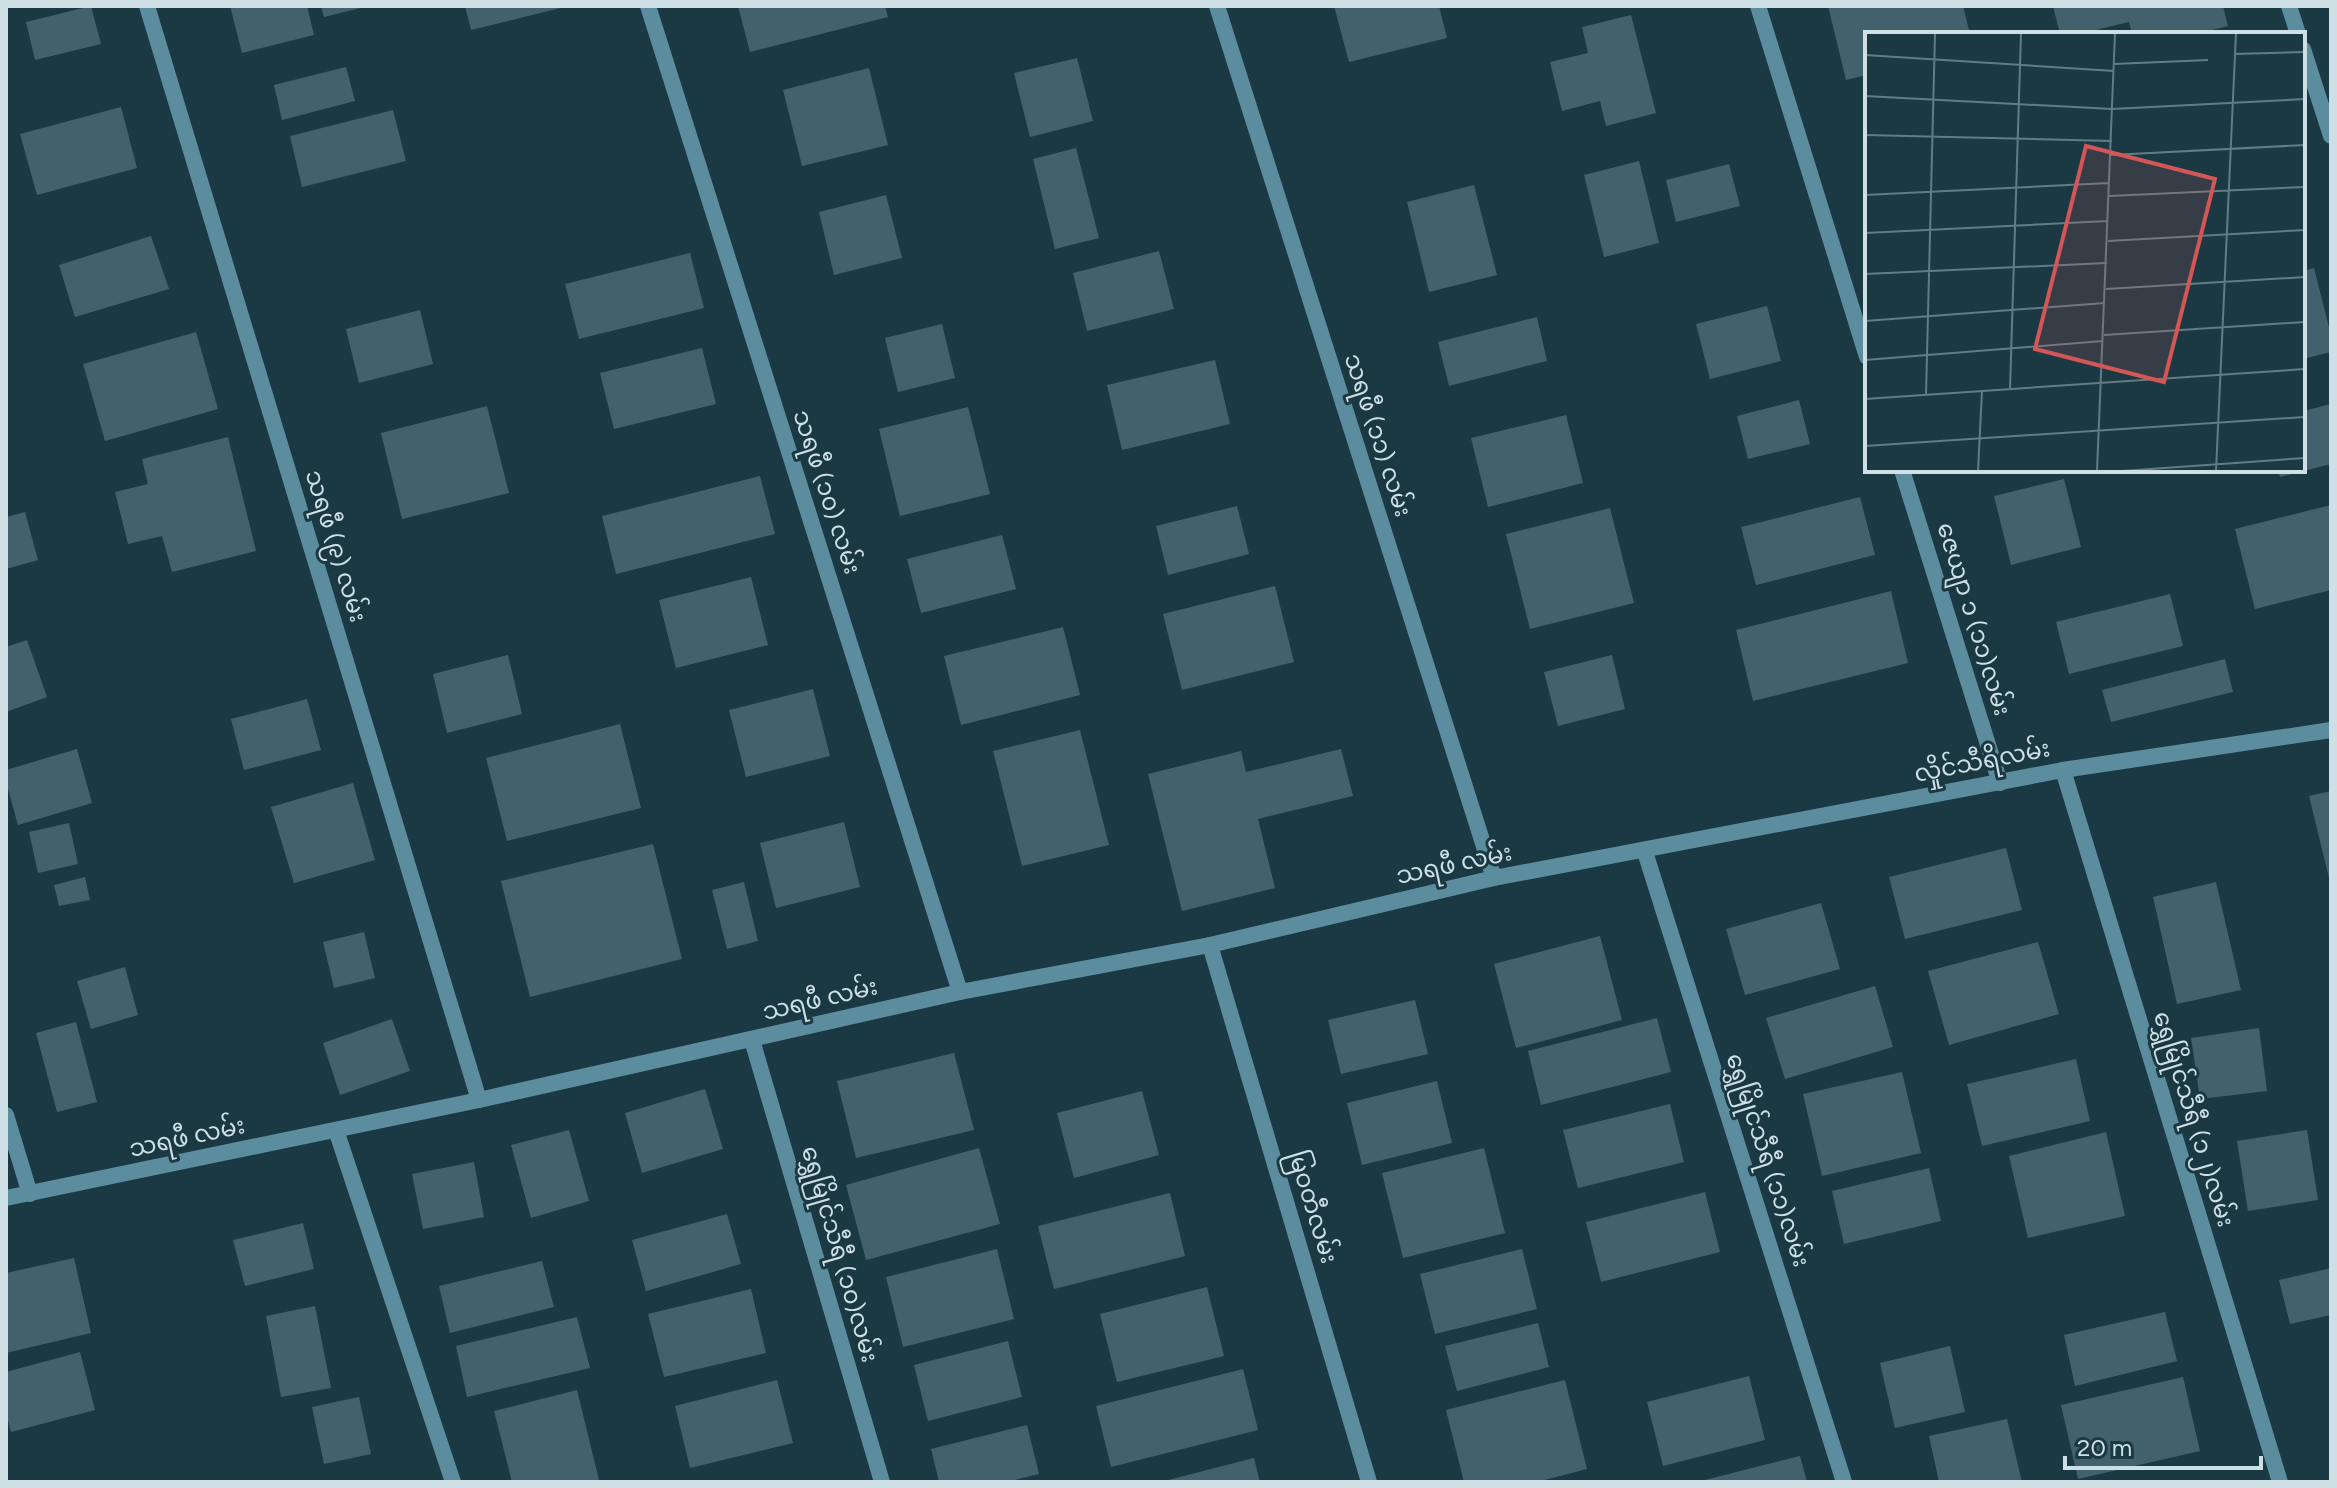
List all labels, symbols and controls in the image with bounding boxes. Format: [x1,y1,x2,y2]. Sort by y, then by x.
inset map [1865,32,2305,472]
street label: သရဖီ (၁၁) လမ်း [1334,349,1419,522]
street label: သရဖီ (၁၀) လမ်း [783,406,869,579]
street label: သရဖီ (၉) လမ်း [295,466,374,627]
street label: ဇေယျာ ၁ (၁၁)လမ်း [1927,518,2019,720]
street label: လှိုင်သီရိလမ်း [1911,732,2053,793]
street label: သရဖီ လမ်း [1393,836,1515,895]
street label: သရဖီ လမ်း [759,970,881,1031]
street label: ရွှေမြိုင်သီရီ (၁၂)လမ်း [2143,1007,2242,1232]
street label: ရွှေမြိုင်သီရီ (၁၁)လမ်း [1716,1049,1818,1272]
street label: သရဖီ လမ်း [126,1109,248,1168]
street label: ရွှေမြိုင်သီရီ (၁၀)လမ်း [791,1142,886,1367]
street label: မြဝတီလမ်း [1278,1147,1345,1268]
scale bar [2065,1420,2261,1470]
text: 20 m [2077,1433,2132,1462]

